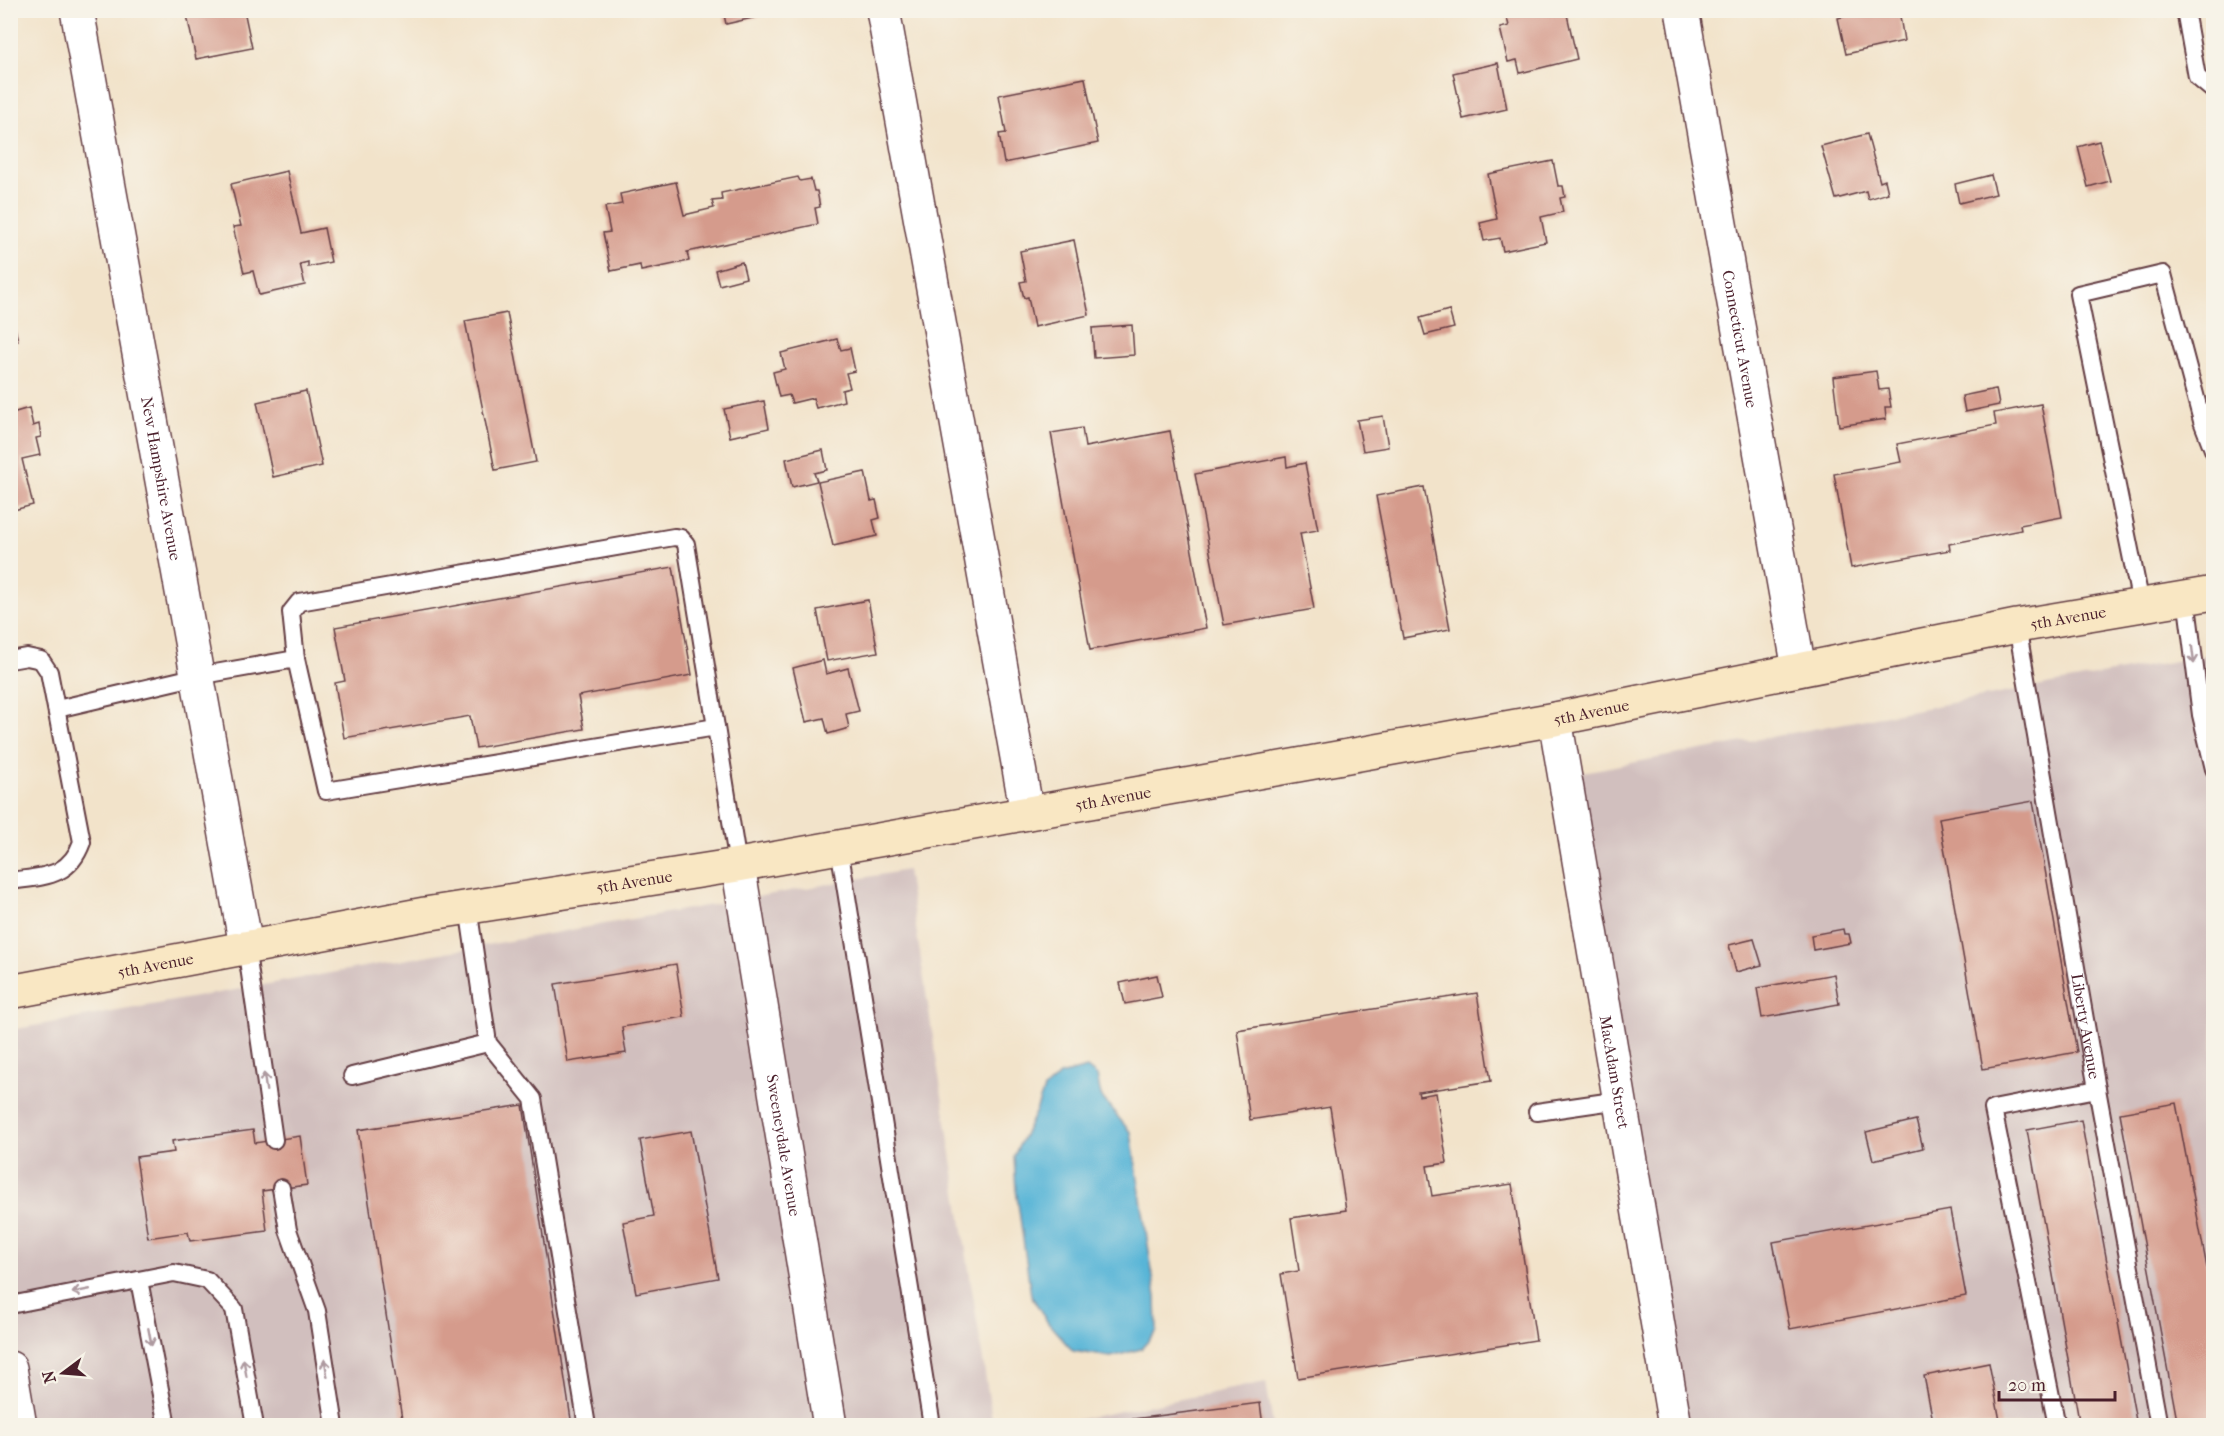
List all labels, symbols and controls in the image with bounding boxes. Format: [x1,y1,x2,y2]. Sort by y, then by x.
street label: Connecticut Avenue [1718,269,1761,409]
street label: New Hampshire Avenue [137,395,185,562]
street label: 5th Avenue [2029,602,2108,634]
one-way arrow [2188,645,2199,665]
street label: 5th Avenue [1552,695,1631,729]
street label: 5th Avenue [1074,782,1153,815]
street label: 5th Avenue [595,866,674,897]
street label: 5th Avenue [116,949,195,982]
street label: Liberty Avenue [2067,972,2104,1080]
street label: MacAdam Street [1595,1014,1633,1130]
one-way arrow [260,1073,271,1093]
street label: Sweeneydale Avenue [762,1073,804,1218]
one-way arrow [72,1286,92,1297]
one-way arrow [145,1327,156,1346]
north arrow [33,1343,93,1403]
one-way arrow [321,1358,332,1378]
one-way arrow [239,1359,250,1378]
scale bar [1999,1364,2114,1402]
text: N [38,1368,60,1385]
text: 20 m [2008,1375,2046,1396]

